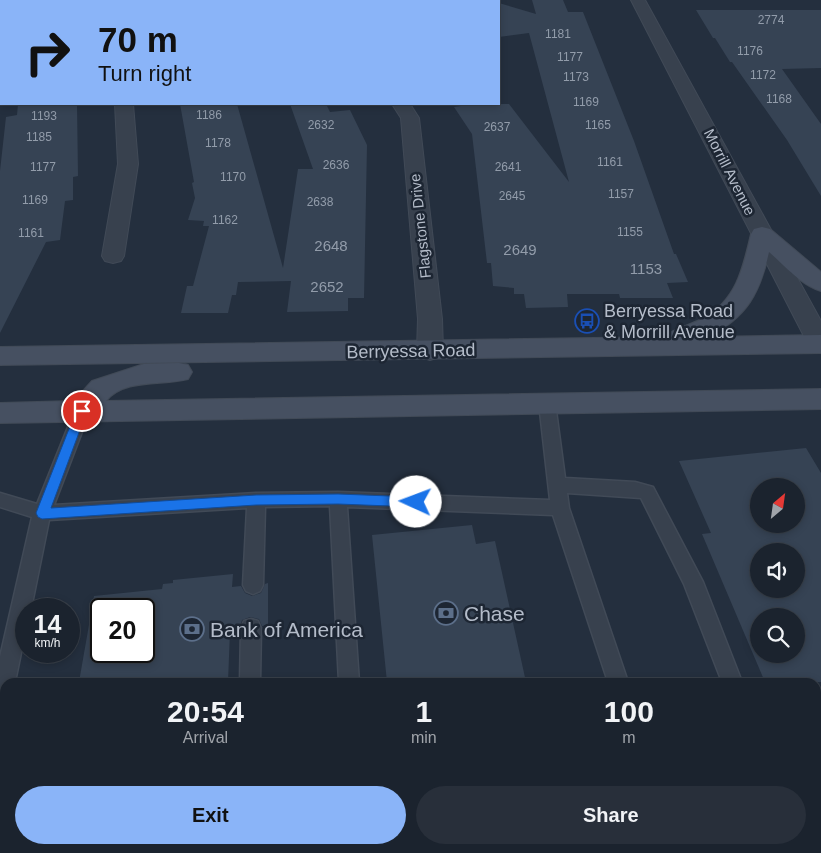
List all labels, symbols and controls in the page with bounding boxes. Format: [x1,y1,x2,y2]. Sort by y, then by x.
house number: 2774 [758,13,785,27]
icon: right [15,20,80,85]
text: 70 m [98,20,178,59]
house number: 1181 [545,27,571,41]
house number: 1176 [737,44,763,58]
house number: 1177 [557,50,583,64]
text: Turn right [98,61,191,86]
house number: 1172 [750,68,776,82]
house number: 1173 [563,70,589,84]
house number: 1168 [766,92,792,106]
house number: 1169 [573,95,599,109]
house number: 1186 [196,108,222,122]
house number: 1193 [31,109,57,123]
house number: 2632 [308,118,335,132]
house number: 1165 [585,118,611,132]
house number: 2637 [484,120,511,134]
street label: Morrill Avenue [701,126,759,218]
house number: 1185 [26,130,52,144]
house number: 1178 [205,136,231,150]
house number: 1161 [597,155,623,169]
house number: 2636 [323,158,350,172]
house number: 1177 [30,160,56,174]
house number: 2641 [495,160,522,174]
house number: 1170 [220,170,246,184]
street label: Flagstone Drive [406,173,434,279]
house number: 1157 [608,187,634,201]
house number: 2645 [499,189,526,203]
house number: 1169 [22,193,48,207]
house number: 2638 [307,195,334,209]
house number: 1162 [212,213,238,227]
house number: 1155 [617,225,643,239]
house number: 1161 [18,226,44,240]
house number: 2648 [314,237,348,254]
house number: 2649 [503,241,537,258]
house number: 1153 [630,260,662,277]
house number: 2652 [310,278,344,295]
place label: Berryessa Road & Morrill Avenue [604,301,735,342]
bus stop icon: Berryessa Road & Morrill Avenue [574,308,600,334]
street label: Berryessa Road [346,340,476,362]
pin [61,390,103,432]
icon: arrive [68,397,96,425]
position arrow [389,475,441,527]
north arrow [750,478,805,532]
map controls [750,478,805,663]
button: sound [750,543,805,598]
speed limit sign: 20 [90,598,155,663]
bank icon: Chase [433,600,459,626]
place label: Chase [464,602,525,625]
button: search [750,608,805,663]
text: 14 [34,610,61,638]
bank icon: Bank of America [179,616,205,642]
place label: Bank of America [210,618,363,641]
text: km/h [34,636,61,650]
text: 20:54 [167,695,244,728]
text: 1 [415,695,432,728]
text: 100 [604,695,654,728]
text: Arrival [183,729,228,746]
text: min [411,729,437,746]
text: m [622,729,635,746]
button: Exit [15,786,406,844]
button: Share [416,786,806,844]

